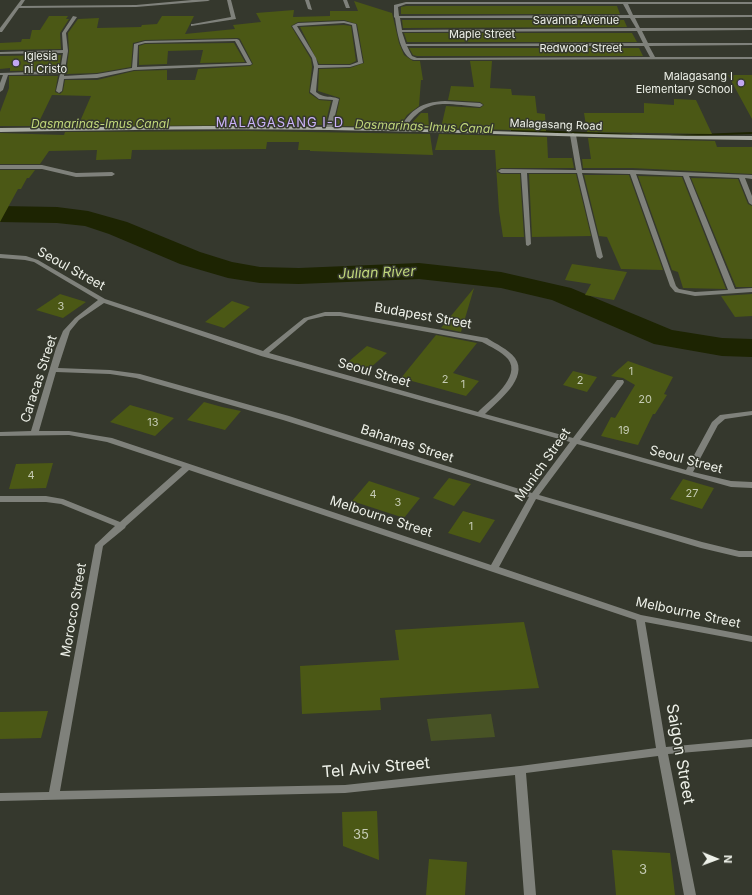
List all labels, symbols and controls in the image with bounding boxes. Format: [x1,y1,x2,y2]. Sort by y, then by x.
street label: Savanna Avenue [533,14,619,28]
street label: Maple Street [449,28,515,42]
street label: Redwood Street [540,42,622,56]
place label: Iglesia ni Cristo [24,50,67,76]
marker: Iglesia ni Cristo [11,58,21,68]
place label: Malagasang I Elementary School [636,70,733,96]
marker: Malagasang I Elementary School [736,78,746,88]
district label: MALAGASANG I-D [216,115,344,131]
water label: Dasmarinas-Imus Canal [31,117,169,131]
water label: Dasmarinas-Imus Canal [355,117,493,137]
street label: Malagasang Road [509,117,603,133]
street label: Seoul Street [34,244,108,294]
water label: Julian River [338,263,416,283]
house number: 3 [58,300,64,314]
street label: Budapest Street [373,300,473,332]
street label: Caracas Street [18,333,60,425]
street label: Seoul Street [336,355,412,391]
house number: 1 [629,365,633,379]
house number: 2 [442,373,448,387]
house number: 2 [577,374,583,388]
house number: 1 [461,378,465,392]
house number: 20 [638,393,652,407]
house number: 13 [147,416,159,430]
street label: Bahamas Street [359,422,455,466]
house number: 19 [618,424,630,438]
street label: Munich Street [512,425,574,505]
street label: Seoul Street [648,443,724,477]
house number: 4 [27,469,35,483]
house number: 27 [686,487,698,501]
house number: 4 [369,488,377,502]
street label: Melbourne Street [328,493,434,541]
house number: 3 [395,496,401,510]
house number: 1 [469,520,473,534]
street label: Morocco Street [58,562,90,658]
street label: Melbourne Street [634,594,742,632]
street label: Saigon Street [662,702,698,806]
street label: Tel Aviv Street [321,754,431,782]
house number: 35 [353,827,369,843]
north arrow [696,839,736,879]
text: N [721,855,735,864]
house number: 3 [639,862,647,878]

